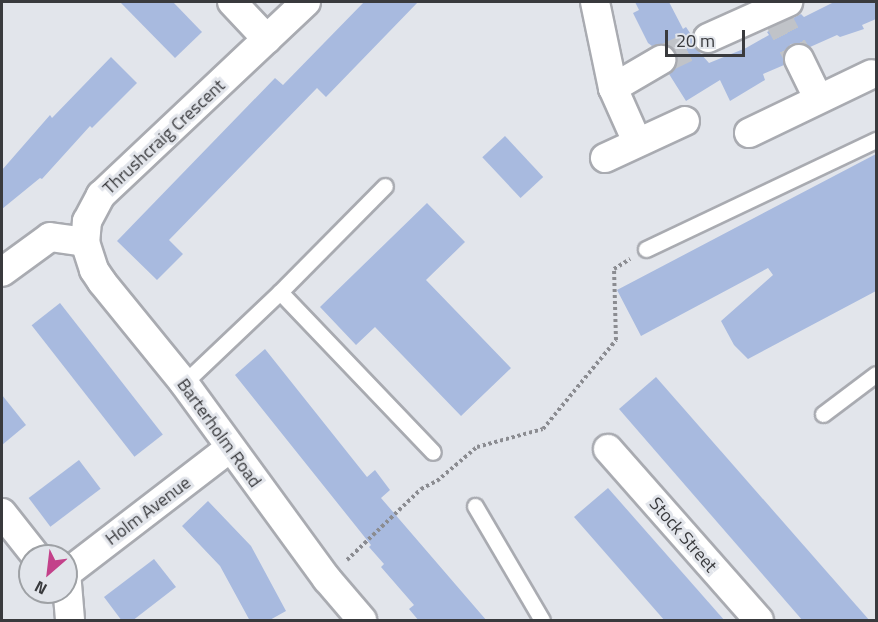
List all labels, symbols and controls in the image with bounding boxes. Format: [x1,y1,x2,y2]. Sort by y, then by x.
scale bar [668,18,748,56]
text: 20 m [676,27,715,54]
street label: Thrushcraig Crescent [98,75,230,199]
street label: Barterholm Road [172,374,266,492]
street label: Holm Avenue [101,472,195,550]
street label: Stock Street [645,493,721,577]
north arrow [18,544,78,604]
text: N [30,575,51,601]

